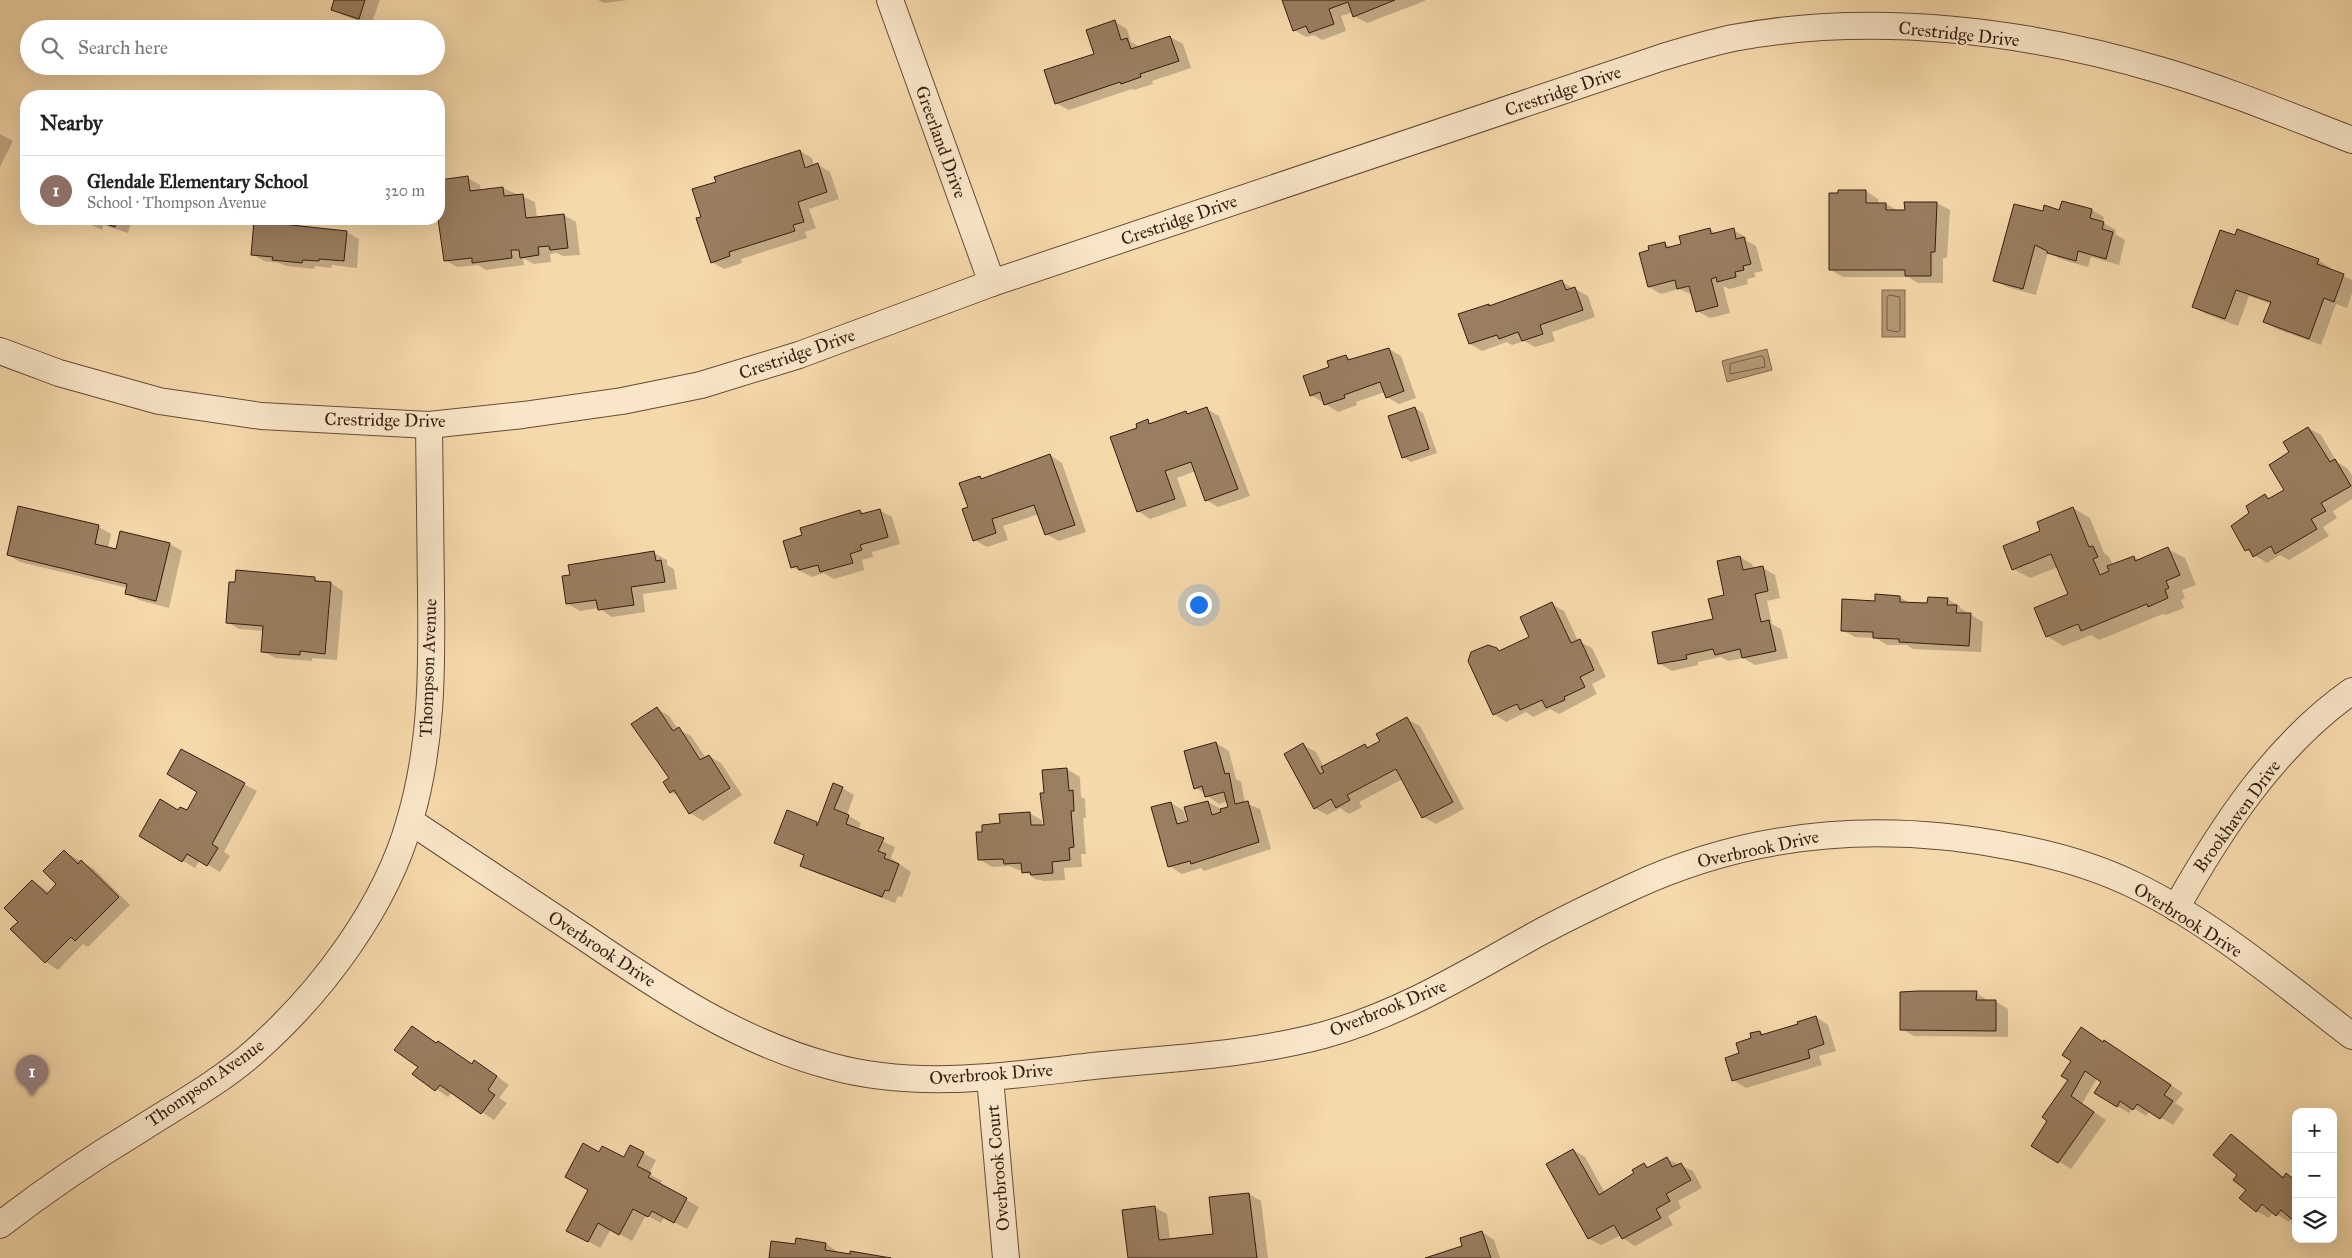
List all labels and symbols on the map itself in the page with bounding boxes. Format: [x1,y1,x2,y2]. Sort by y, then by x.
street label: Crestridge Drive [1897,17,2021,52]
street label: Crestridge Drive [1502,61,1624,122]
street label: Greerland Drive [910,83,972,201]
street label: Crestridge Drive [1118,190,1240,251]
street label: Crestridge Drive [736,324,858,385]
street label: Crestridge Drive [324,408,446,433]
your location [1186,592,1212,618]
street label: Thompson Avenue [415,598,441,738]
street label: Brookhaven Drive [2189,755,2285,877]
street label: Overbrook Drive [1695,825,1821,873]
street label: Overbrook Drive [2130,878,2246,962]
street label: Overbrook Drive [544,906,660,992]
street label: Overbrook Drive [1326,975,1450,1041]
street label: Thompson Avenue [142,1034,268,1132]
pin: 1 [16,1055,48,1096]
street label: Overbrook Drive [928,1059,1054,1089]
street label: Overbrook Court [981,1103,1014,1232]

